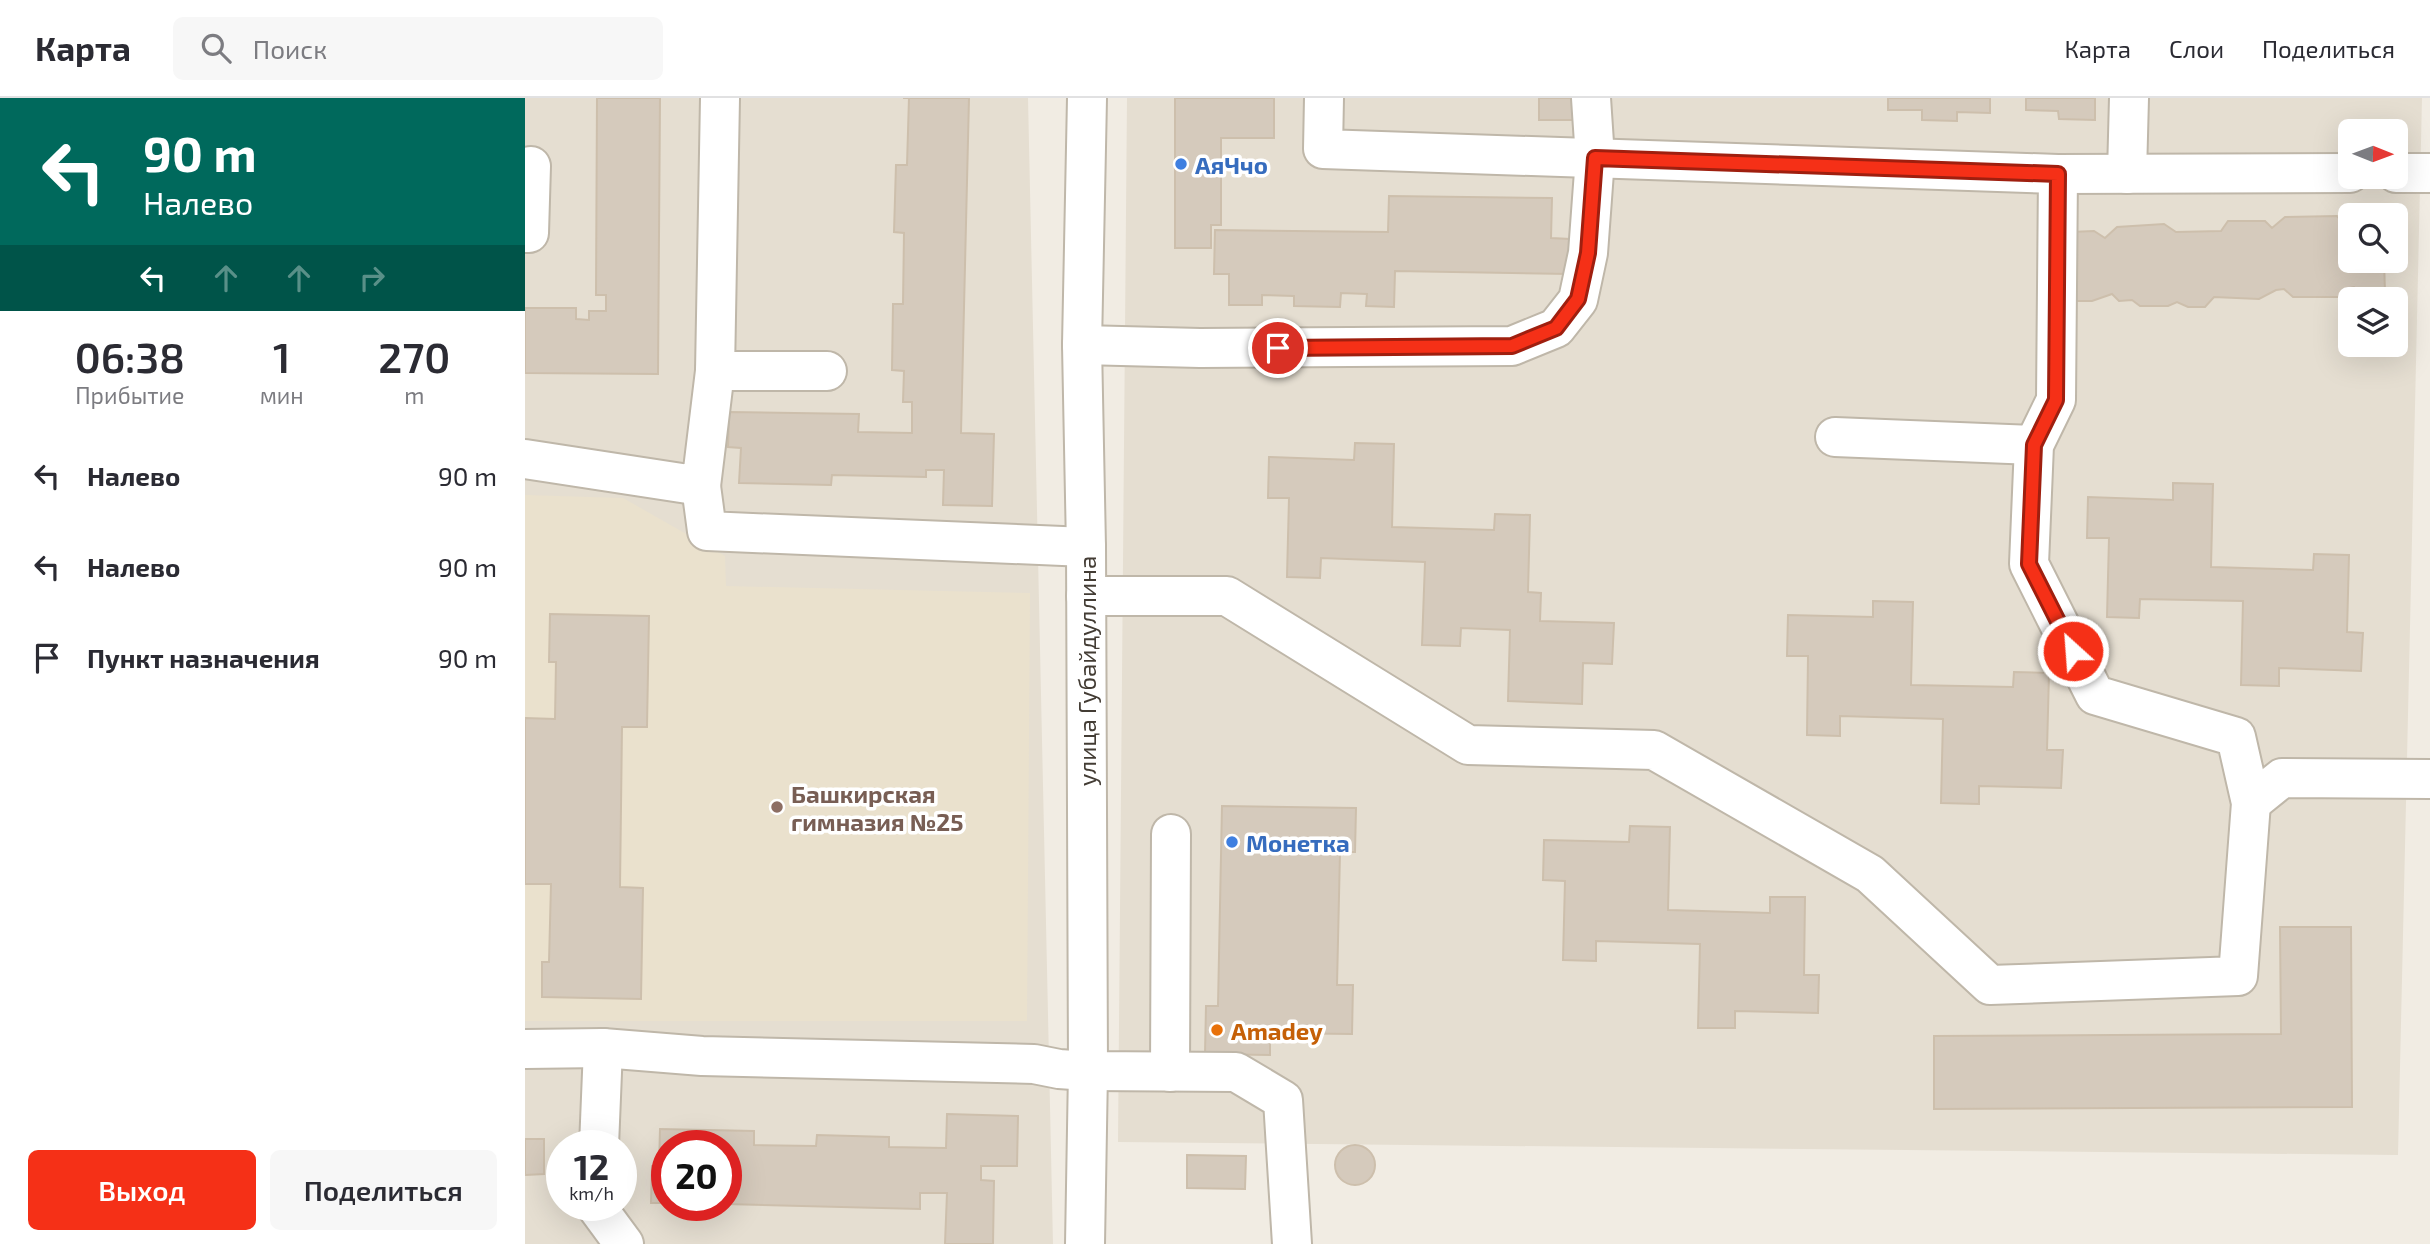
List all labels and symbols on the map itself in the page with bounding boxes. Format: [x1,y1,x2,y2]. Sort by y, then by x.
north arrow [2338,119,2408,189]
place label: АяЧчо [1195,150,1268,179]
marker: АяЧчо [1173,156,1189,172]
pin [1248,318,1308,378]
street label: улица Губайдуллина [1072,556,1102,786]
position arrow [2036,614,2110,688]
place label: Башкирская гимназия №25 [791,779,964,836]
marker: Башкирская гимназия №25 [769,799,785,815]
place label: Монетка [1246,828,1350,857]
marker: Монетка [1224,834,1240,850]
place label: Amadey [1231,1016,1323,1045]
marker: Amadey [1209,1022,1225,1038]
speed limit sign: 20 [651,1130,742,1221]

